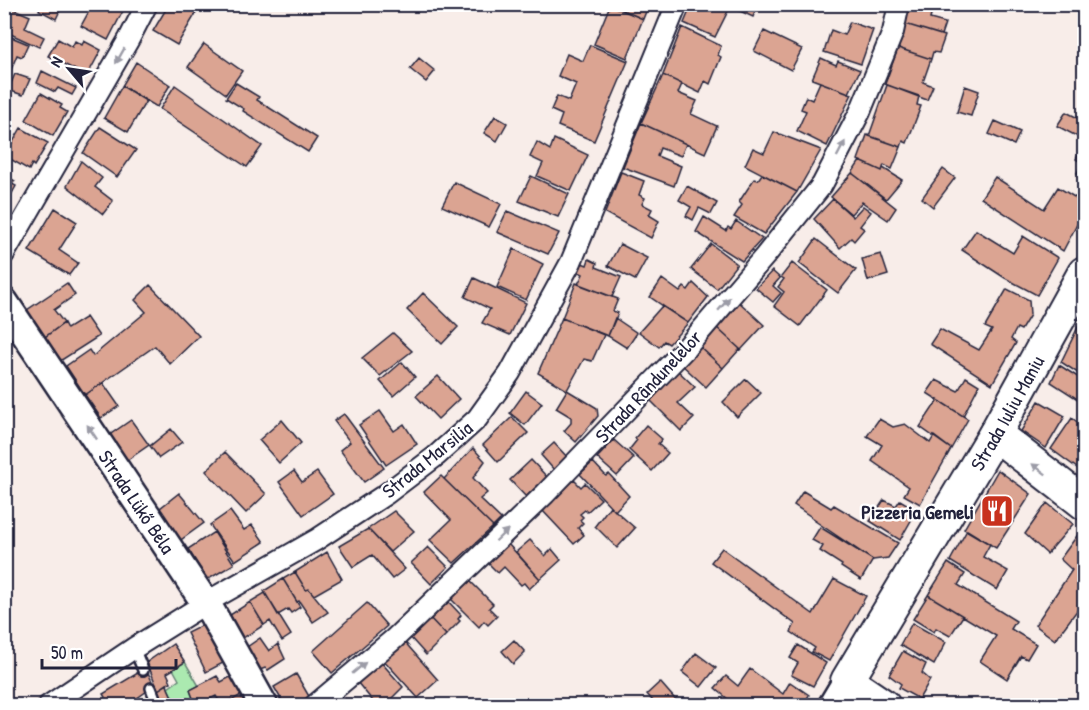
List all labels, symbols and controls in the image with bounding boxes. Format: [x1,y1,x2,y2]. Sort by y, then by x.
north arrow [39,39,99,99]
one-way arrow [114,48,125,64]
text: N [44,52,68,71]
one-way arrow [836,140,845,157]
one-way arrow [717,296,730,312]
street label: Strada Rândunelelor [589,324,708,448]
street label: Strada Iuliu Maniu [963,350,1050,475]
street label: Strada Marsilia [376,414,478,504]
one-way arrow [86,425,98,441]
street label: Strada Lükő Béla [93,444,182,559]
one-way arrow [1031,463,1047,475]
restaurant icon: Pizzeria Gemeli [979,493,1015,529]
place label: Pizzeria Gemeli [861,498,974,525]
one-way arrow [494,529,508,543]
scale bar [42,632,176,670]
text: 50 m [51,640,83,665]
one-way arrow [351,662,366,675]

